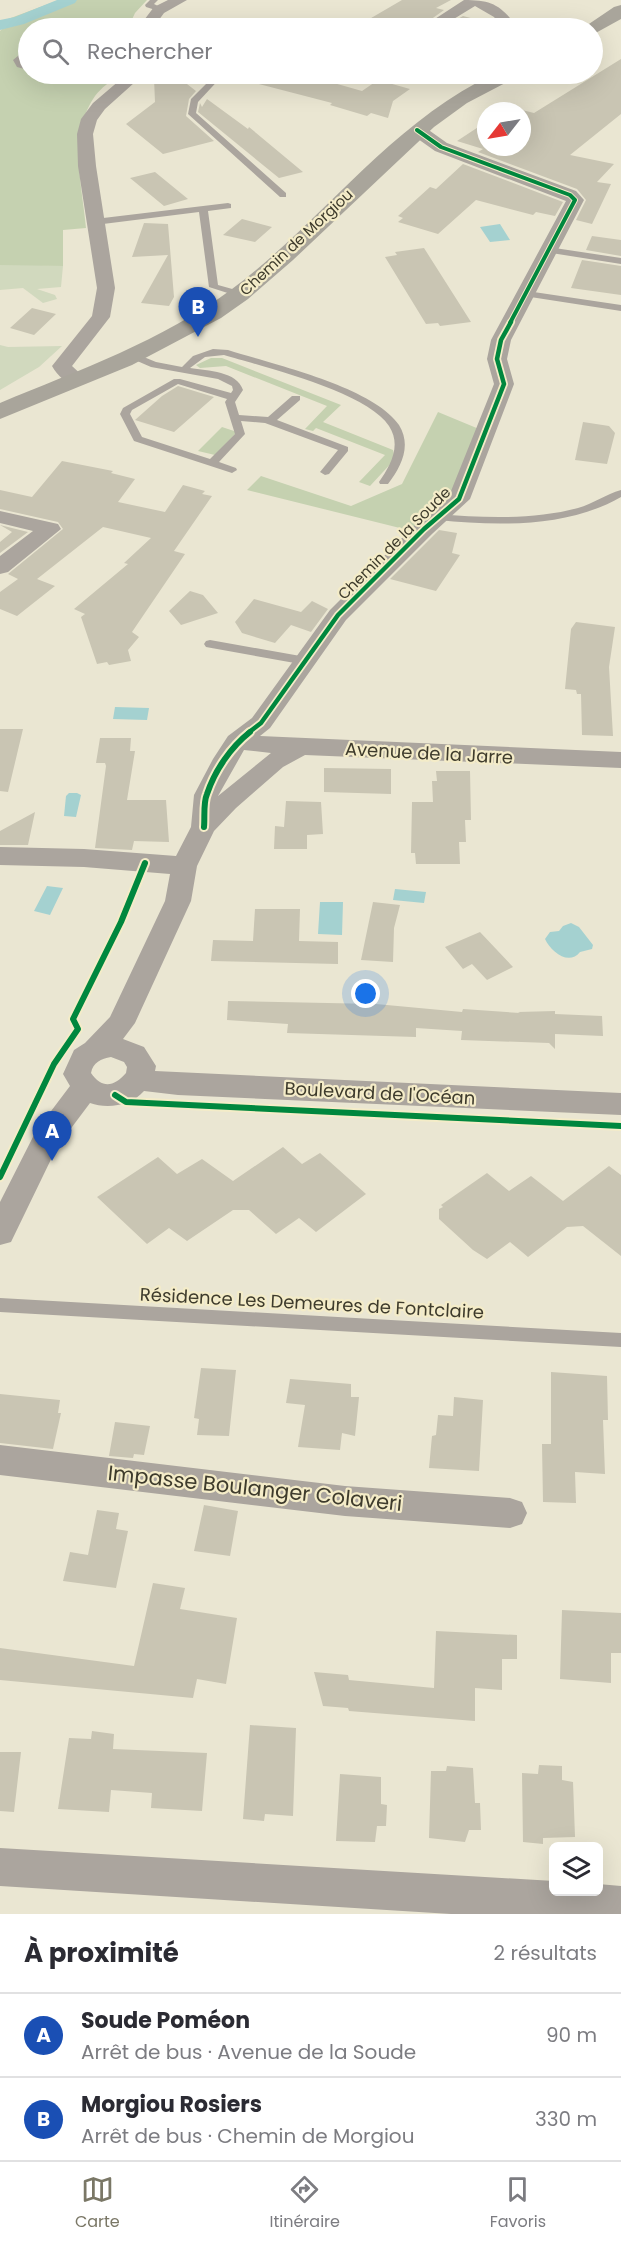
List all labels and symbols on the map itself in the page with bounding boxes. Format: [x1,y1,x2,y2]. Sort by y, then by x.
north arrow [477,102,531,156]
street label: Chemin de Morgiou [235,184,357,300]
pin: B [178,288,218,337]
street label: Chemin de la Soude [333,482,455,604]
street label: Avenue de la Jarre [344,736,514,770]
your location [351,979,380,1008]
street label: Boulevard de l'Océan [284,1076,476,1110]
pin: A [32,1112,72,1161]
street label: Résidence Les Demeures de Fontclaire [139,1281,485,1325]
street label: Impasse Boulanger Colaveri [106,1458,404,1518]

